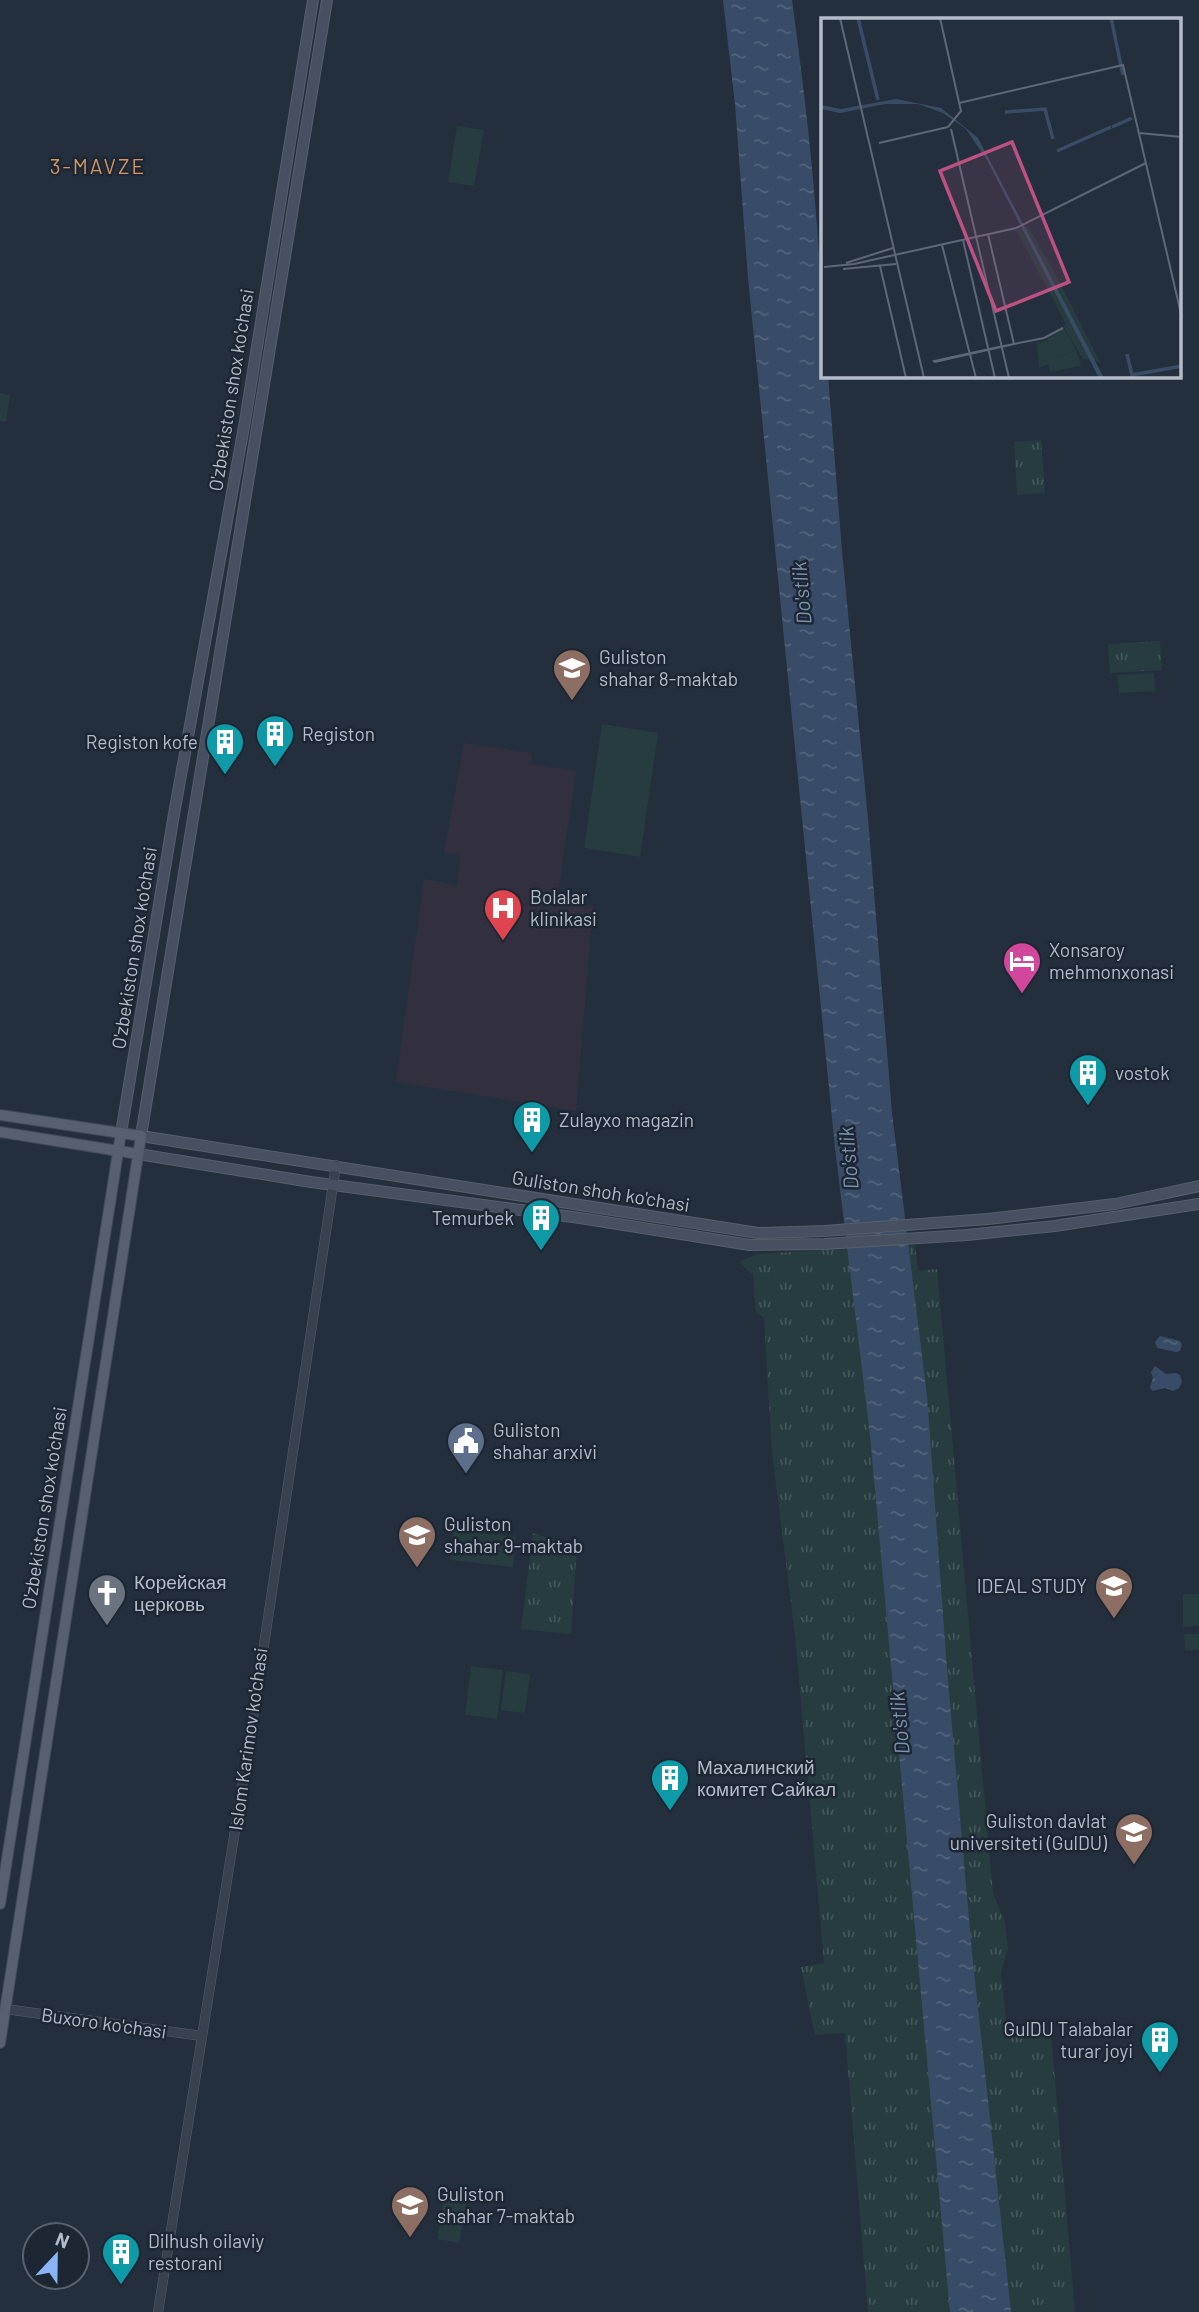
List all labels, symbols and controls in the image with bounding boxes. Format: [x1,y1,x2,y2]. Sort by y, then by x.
inset map [821,18,1182,378]
district label: 3-MAVZE [50,153,146,178]
street label: O'zbekiston shox ko'chasi [203,287,258,493]
water label: Do'stlik [785,560,816,626]
place label: Guliston shahar 8-maktab [599,645,738,690]
school or university icon: Guliston shahar 8-maktab [551,647,593,702]
building icon: Registon [254,713,296,768]
building icon: Registon kofe [204,721,246,776]
place label: Registon [302,722,375,745]
place label: Registon kofe [86,730,198,753]
street label: O'zbekiston shox ko'chasi [106,845,161,1051]
place label: Bolalar klinikasi [530,885,597,930]
hospital icon: Bolalar klinikasi [482,887,524,942]
place label: Xonsaroy mehmonxonasi [1049,938,1174,983]
hotel icon: Xonsaroy mehmonxonasi [1001,940,1043,995]
building icon: vostok [1067,1052,1109,1107]
place label: vostok [1115,1061,1170,1084]
building icon: Zulayxo magazin [511,1099,553,1154]
place label: Zulayxo magazin [559,1108,694,1131]
water label: Do'stlik [832,1125,863,1191]
street label: Guliston shoh ko'chasi [511,1165,692,1216]
building icon: Temurbek [520,1197,562,1252]
place label: Temurbek [432,1206,514,1229]
street label: O'zbekiston shox ko'chasi [16,1405,71,1611]
place label: Guliston shahar arxivi [493,1418,597,1463]
public building icon: Guliston shahar arxivi [445,1420,487,1475]
place label: Guliston shahar 9-maktab [444,1512,583,1557]
school or university icon: Guliston shahar 9-maktab [396,1514,438,1569]
school or university icon: IDEAL STUDY [1093,1565,1135,1620]
place label: Корейская церковь [134,1570,226,1615]
church icon: Корейская церковь [86,1572,128,1627]
place label: IDEAL STUDY [977,1574,1087,1597]
street label: Islom Karimov ko'chasi [223,1646,272,1832]
water label: Do'stlik [883,1690,914,1756]
place label: Махалинский комитет Сайкал [697,1755,836,1800]
building icon: Махалинский комитет Сайкал [649,1757,691,1812]
place label: Guliston davlat universiteti (GulDU) [950,1809,1108,1854]
school or university icon: Guliston davlat universiteti (GulDU) [1113,1811,1155,1866]
street label: Buxoro ko'chasi [40,2002,168,2043]
place label: GulDU Talabalar turar joyi [1004,2017,1133,2062]
building icon: GulDU Talabalar turar joyi [1139,2019,1181,2074]
place label: Guliston shahar 7-maktab [437,2182,575,2227]
school or university icon: Guliston shahar 7-maktab [389,2184,431,2239]
north arrow [21,2221,91,2291]
text: N [52,2227,73,2253]
place label: Dilhush oilaviy restorani [148,2229,265,2274]
building icon: Dilhush oilaviy restorani [100,2231,142,2286]

